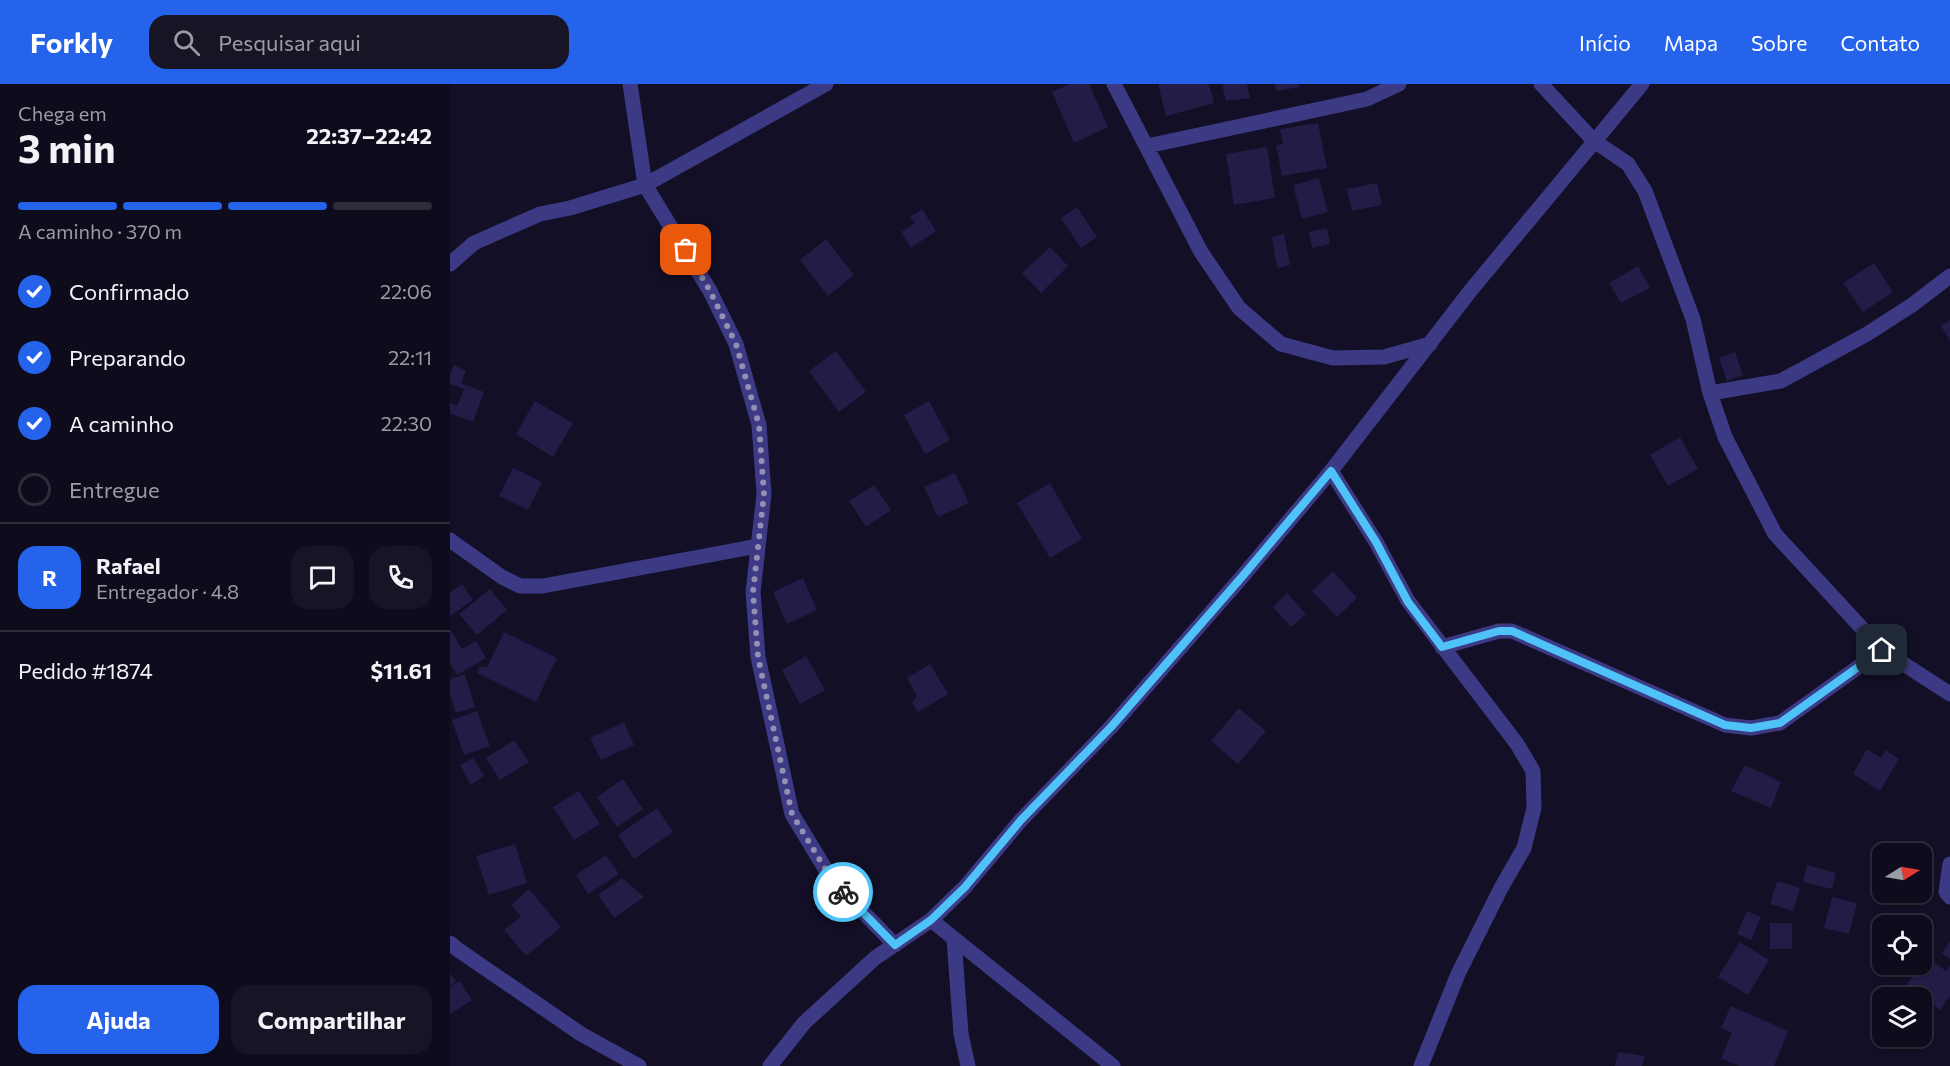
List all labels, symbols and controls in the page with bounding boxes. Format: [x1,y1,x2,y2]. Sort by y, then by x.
search box [149,15,569,69]
text: Forkly [30,25,113,59]
icon: search [170,26,203,59]
text: Pesquisar aqui [218,29,361,56]
text: Início [1579,30,1631,55]
text: Mapa [1664,30,1718,55]
text: Sobre [1751,30,1807,55]
text: Contato [1840,30,1920,55]
text: Chega em [18,101,107,125]
text: 22:37–22:42 [306,122,432,149]
text: 3 min [18,123,116,171]
text: A caminho · 370 m [18,219,182,243]
pin [660,224,711,275]
icon: bag [669,233,702,266]
icon: check [18,275,51,308]
text: Confirmado [69,278,190,305]
text: 22:06 [380,279,432,303]
icon: check [18,341,51,374]
text: Preparando [69,344,186,371]
text: 22:11 [388,345,432,369]
icon: check [18,407,51,440]
text: A caminho [69,410,174,437]
text: 22:30 [381,411,432,435]
text: Entregue [69,476,160,503]
button: chat [291,546,354,609]
button: phone [369,546,432,609]
text: Rafael [96,552,161,579]
text: R [42,564,57,591]
text: Entregador · 4.8 [96,579,239,603]
pin [1856,624,1907,675]
icon: home [1865,633,1898,666]
text: Pedido #1874 [18,657,153,684]
text: $11.61 [370,657,432,684]
north arrow [1872,843,1932,903]
map controls [1872,843,1932,1047]
courier [813,862,873,922]
icon: bike [827,876,860,909]
button: locate [1872,915,1932,975]
button: Ajuda [18,985,219,1054]
button: Compartilhar [231,985,432,1054]
button: layers [1872,987,1932,1047]

